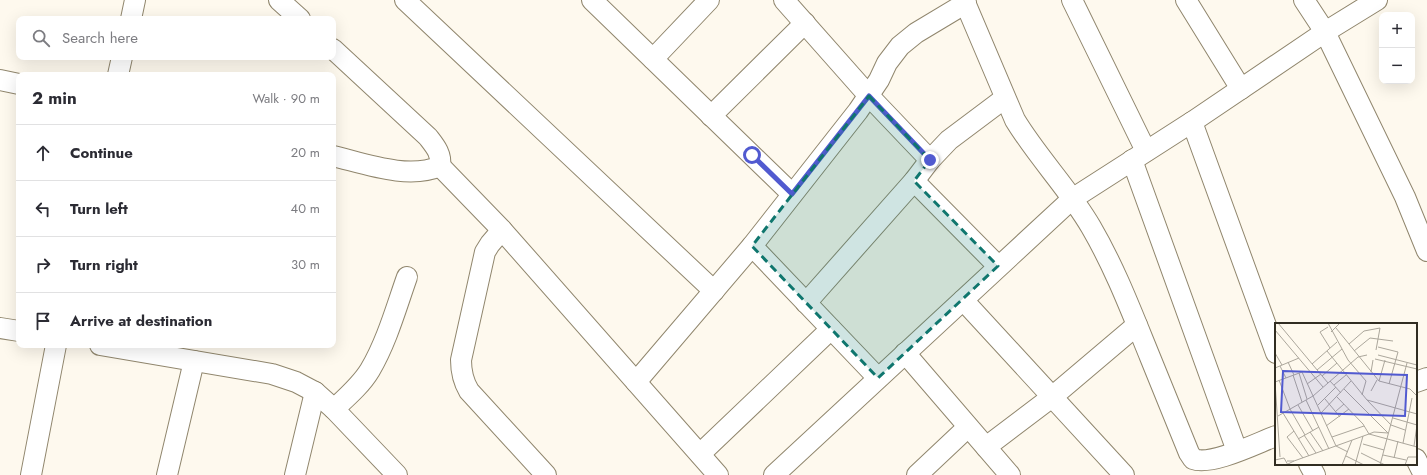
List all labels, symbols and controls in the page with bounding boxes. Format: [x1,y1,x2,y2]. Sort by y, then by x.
map controls [1379,12,1415,84]
button: + [1379,12,1415,48]
search box [16,16,336,60]
icon: search [30,27,52,49]
text: Search here [62,27,138,49]
button: − [1379,48,1415,84]
text: 2 min [32,86,77,110]
text: Walk · 90 m [252,89,320,108]
icon: ahead [32,142,54,164]
text: Continue [70,142,133,164]
text: 20 m [291,143,320,162]
route start [743,146,761,164]
route end [921,151,939,169]
icon: left [32,198,54,220]
text: Turn left [70,198,128,220]
text: 40 m [291,199,320,218]
icon: right [32,254,54,276]
text: Turn right [70,254,138,276]
text: 30 m [291,255,320,274]
icon: arrive [32,310,54,332]
text: Arrive at destination [70,310,212,332]
inset map [1275,323,1417,465]

